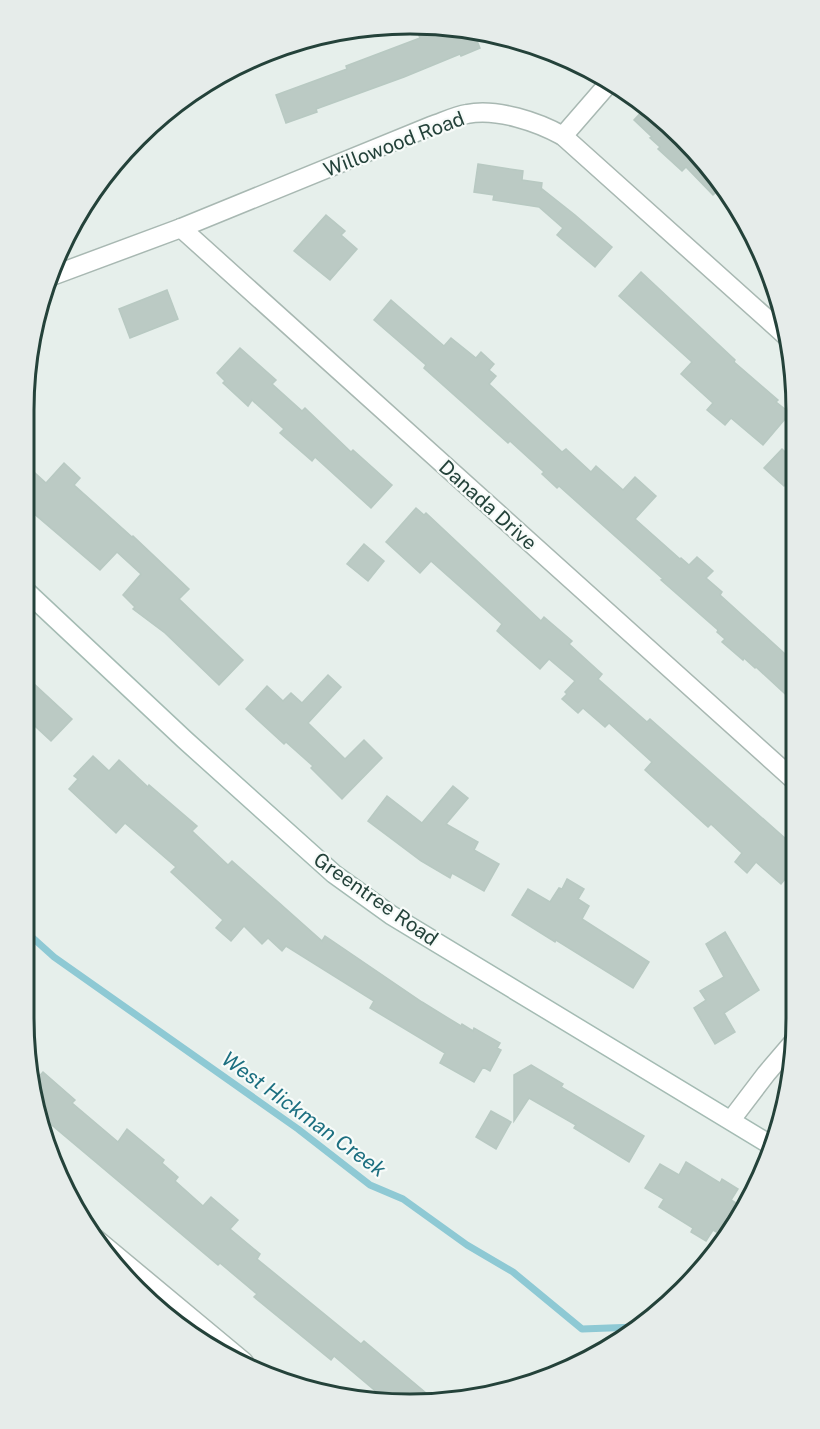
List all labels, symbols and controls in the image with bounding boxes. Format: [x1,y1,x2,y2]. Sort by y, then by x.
street label: Willowood Road [320,106,468,182]
street label: Danada Drive [434,455,542,555]
street label: Greentree Road [309,847,443,951]
water label: West Hickman Creek [217,1046,391,1182]

